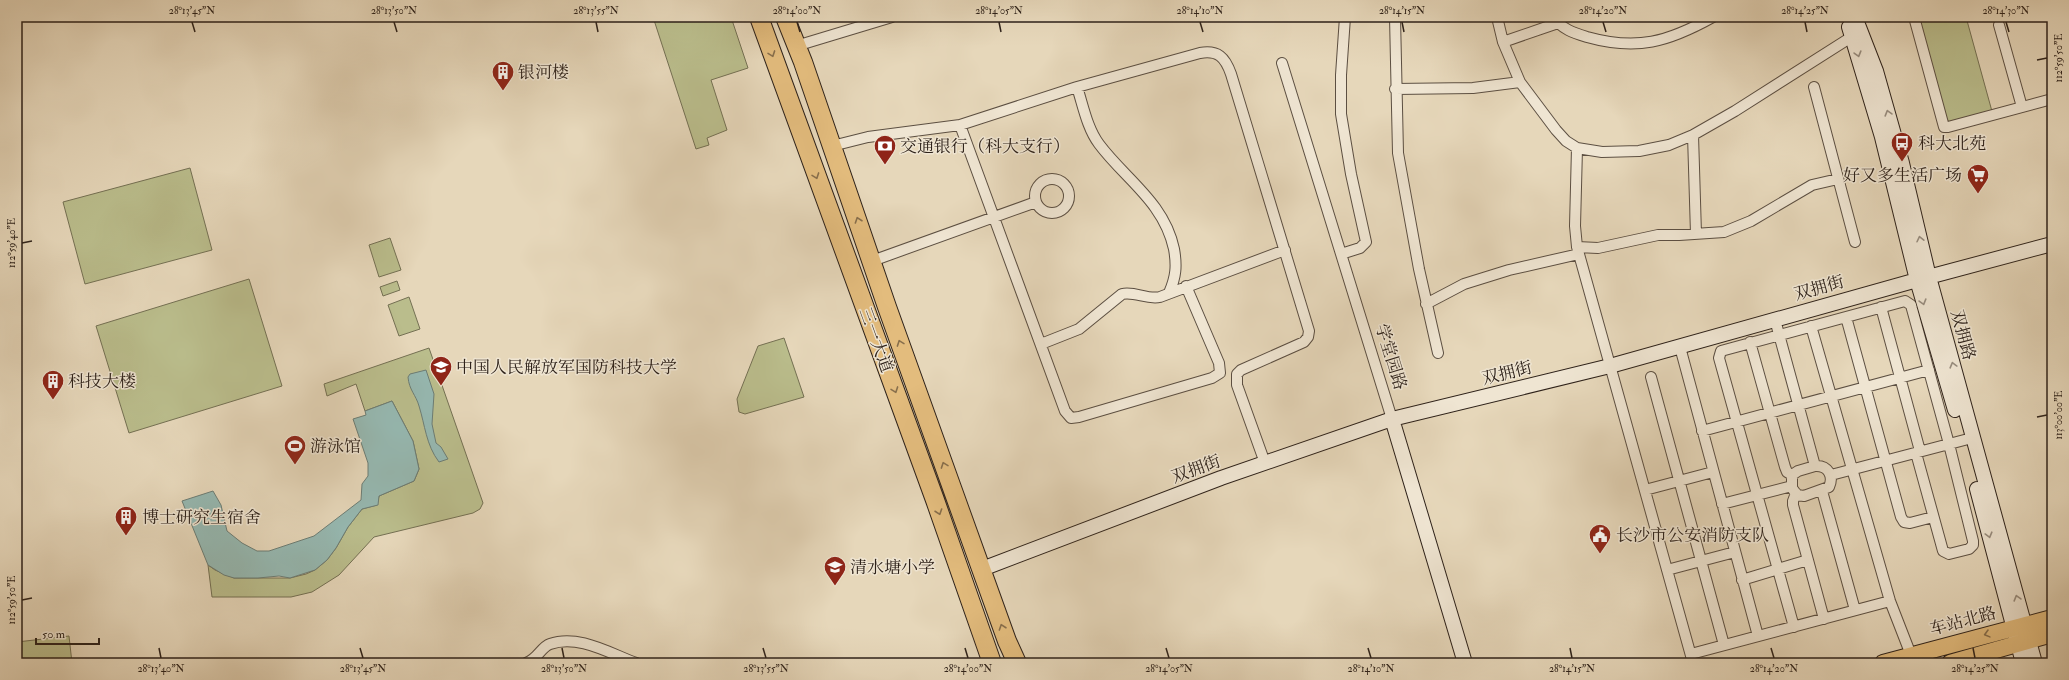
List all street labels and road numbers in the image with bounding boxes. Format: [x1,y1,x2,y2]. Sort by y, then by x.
street label: 双拥街 [1792,271,1846,305]
street label: 三一大道 [855,304,897,376]
street label: 双拥路 [1946,308,1980,362]
street label: 学堂园路 [1371,321,1411,393]
street label: 双拥街 [1480,357,1534,389]
street label: 双拥街 [1168,450,1224,488]
street label: 车站北路 [1927,602,1999,640]

